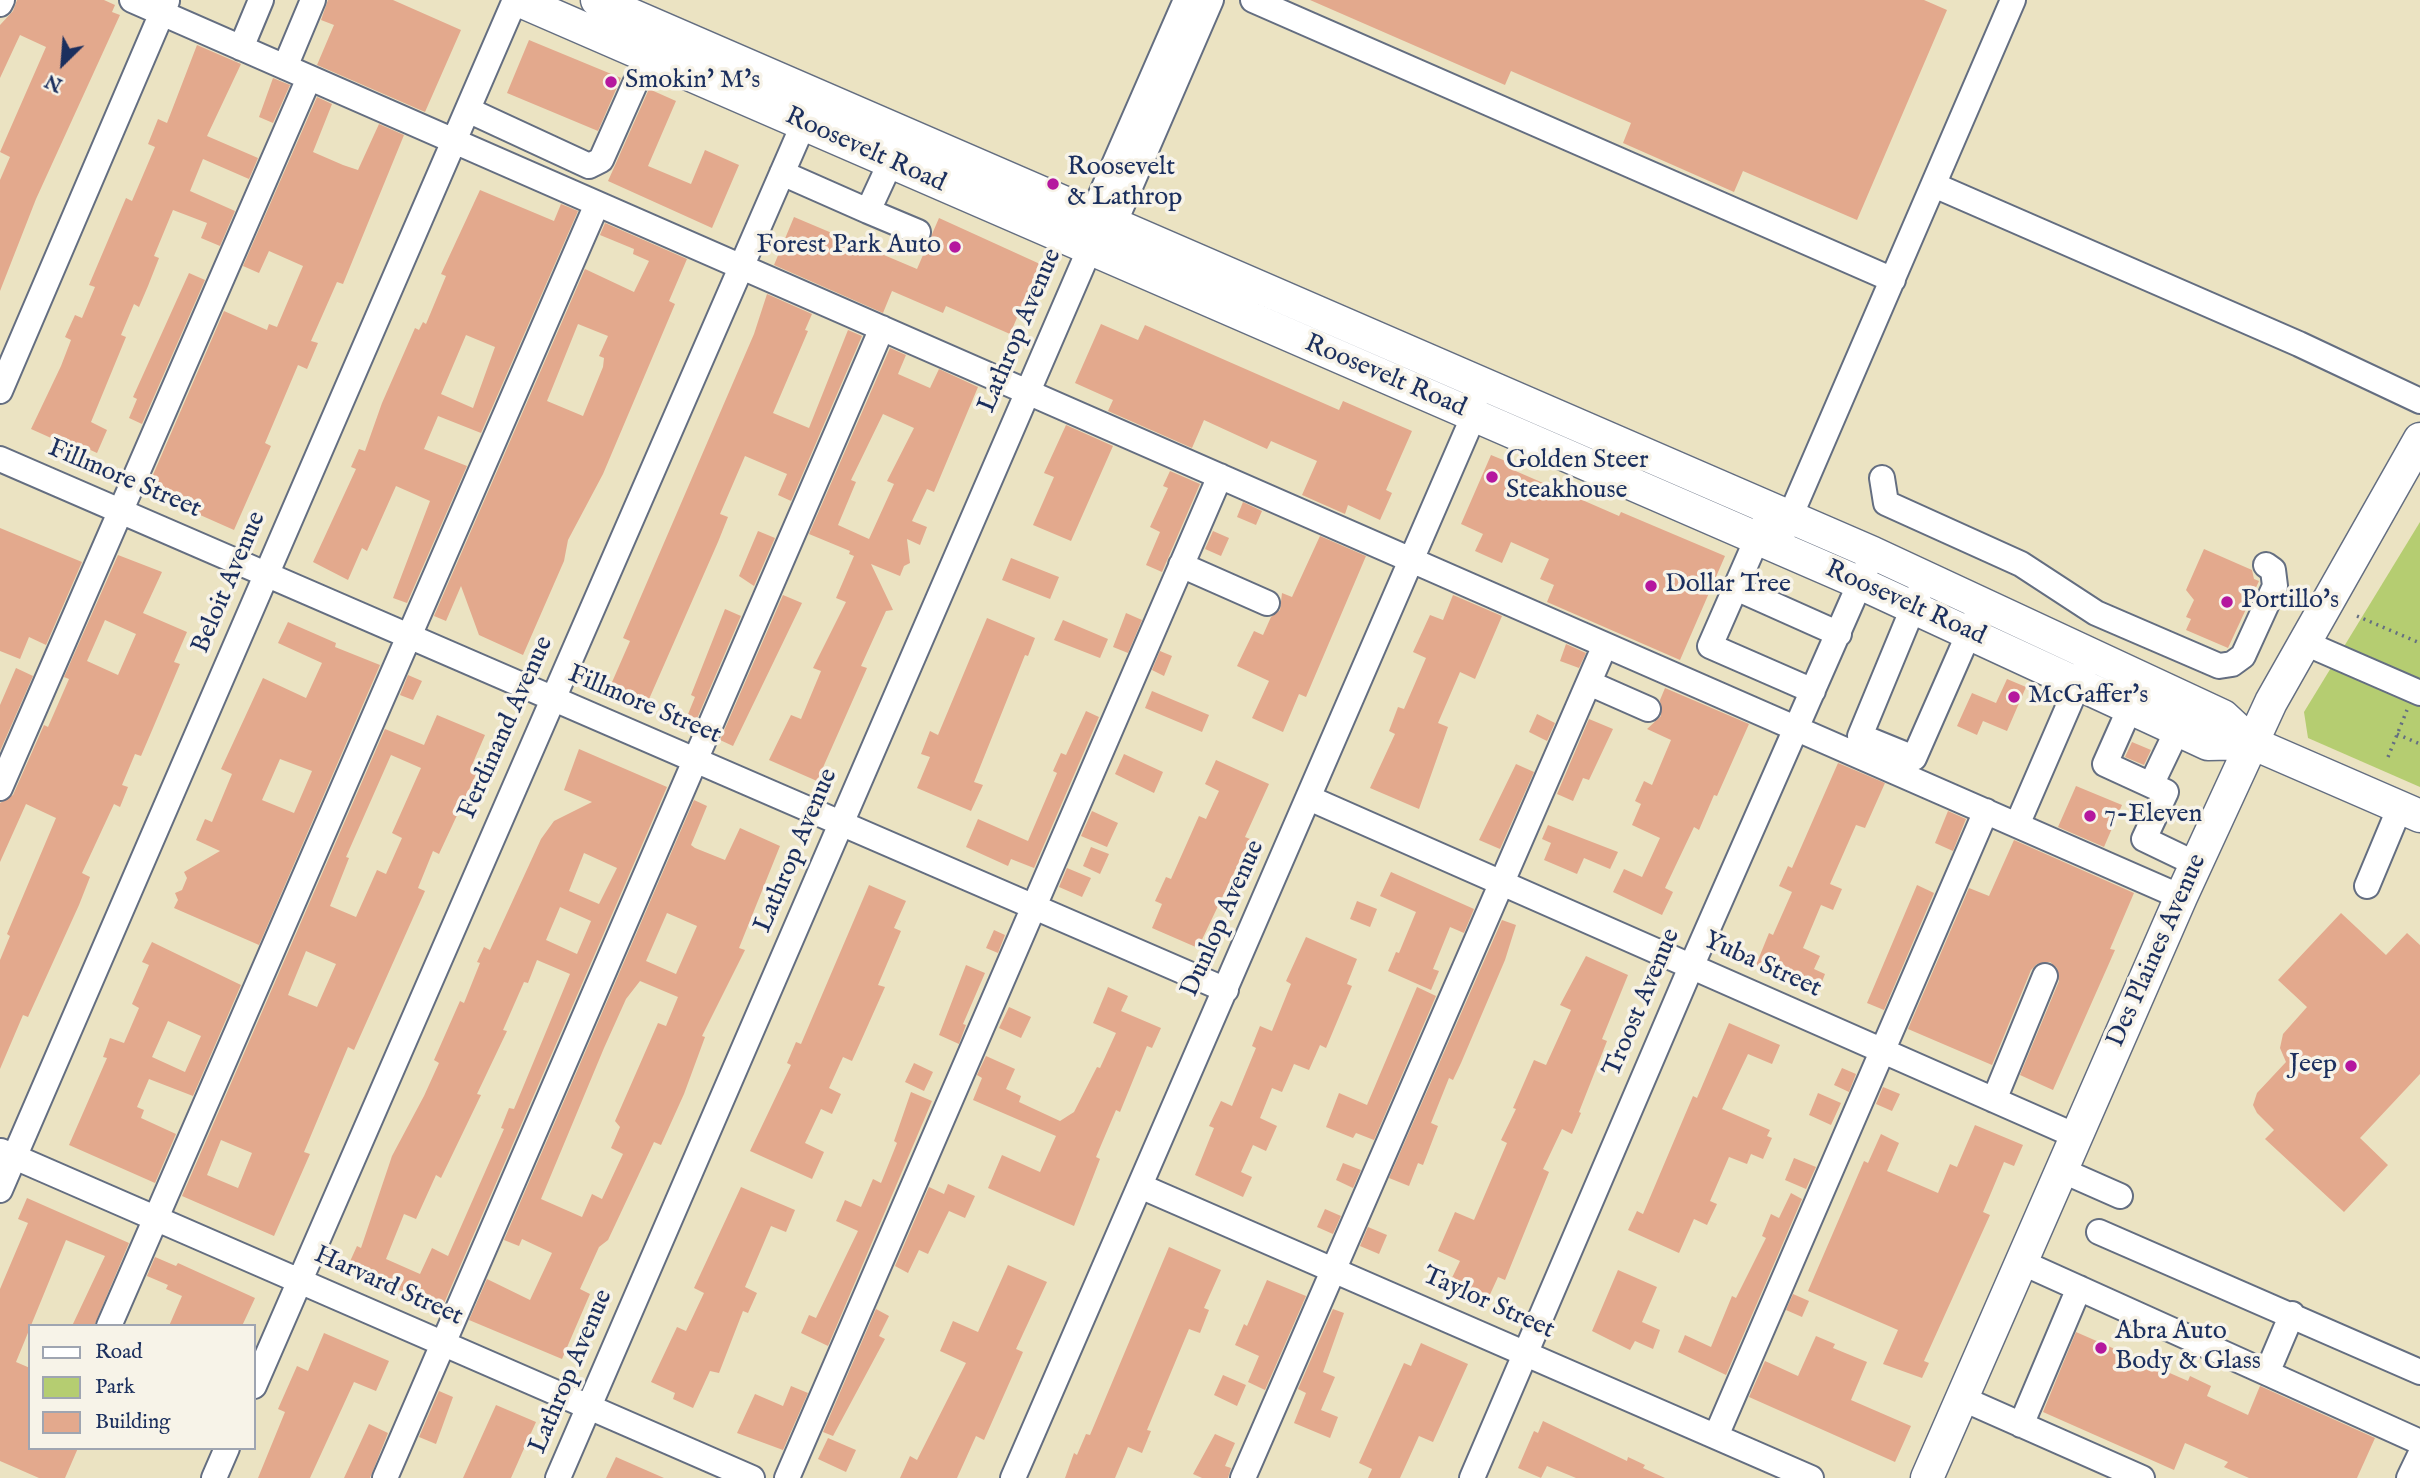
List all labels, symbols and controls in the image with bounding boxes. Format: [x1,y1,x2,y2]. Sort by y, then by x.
north arrow [28,28,98,98]
place label: Smokin' M's [625,66,760,98]
text: N [42,68,67,96]
marker: Smokin' M's [603,74,619,90]
street label: Roosevelt Road [780,102,950,200]
place label: Roosevelt & Lathrop [1067,153,1182,214]
marker: Roosevelt & Lathrop [1045,176,1061,192]
place label: Forest Park Auto [757,231,941,263]
marker: Forest Park Auto [947,239,963,255]
street label: Lathrop Avenue [972,244,1070,418]
street label: Roosevelt Road [1299,329,1471,425]
street label: Fillmore Street [43,434,205,526]
place label: Golden Steer Steakhouse [1506,446,1649,508]
marker: Golden Steer Steakhouse [1484,469,1500,485]
street label: Beloit Avenue [186,507,274,659]
street label: Roosevelt Road [1820,555,1990,653]
place label: Dollar Tree [1665,570,1791,602]
marker: Dollar Tree [1643,578,1659,594]
place label: Portillo's [2241,586,2339,618]
marker: Portillo's [2219,594,2235,610]
street label: Ferdinand Avenue [453,632,561,824]
street label: Fillmore Street [563,660,725,752]
place label: McGaffer's [2028,681,2148,713]
marker: McGaffer's [2006,689,2022,705]
street label: Lathrop Avenue [748,764,846,938]
place label: 7-Eleven [2104,800,2202,832]
marker: 7-Eleven [2082,808,2098,824]
street label: Dunlop Avenue [1176,836,1272,1002]
street label: Des Plaines Avenue [2101,850,2215,1052]
street label: Troost Avenue [1598,924,1688,1082]
street label: Yuba Street [1698,926,1826,1006]
place label: Jeep [2289,1050,2337,1082]
marker: Jeep [2343,1058,2359,1074]
street label: Harvard Street [309,1240,467,1334]
street label: Taylor Street [1417,1261,1559,1347]
street label: Lathrop Avenue [523,1285,621,1459]
place label: Abra Auto Body & Glass [2115,1317,2261,1378]
legend [28,1324,256,1450]
text: Road [95,1339,142,1366]
marker: Abra Auto Body & Glass [2093,1340,2109,1356]
text: Park [95,1374,135,1401]
text: Building [95,1409,170,1436]

